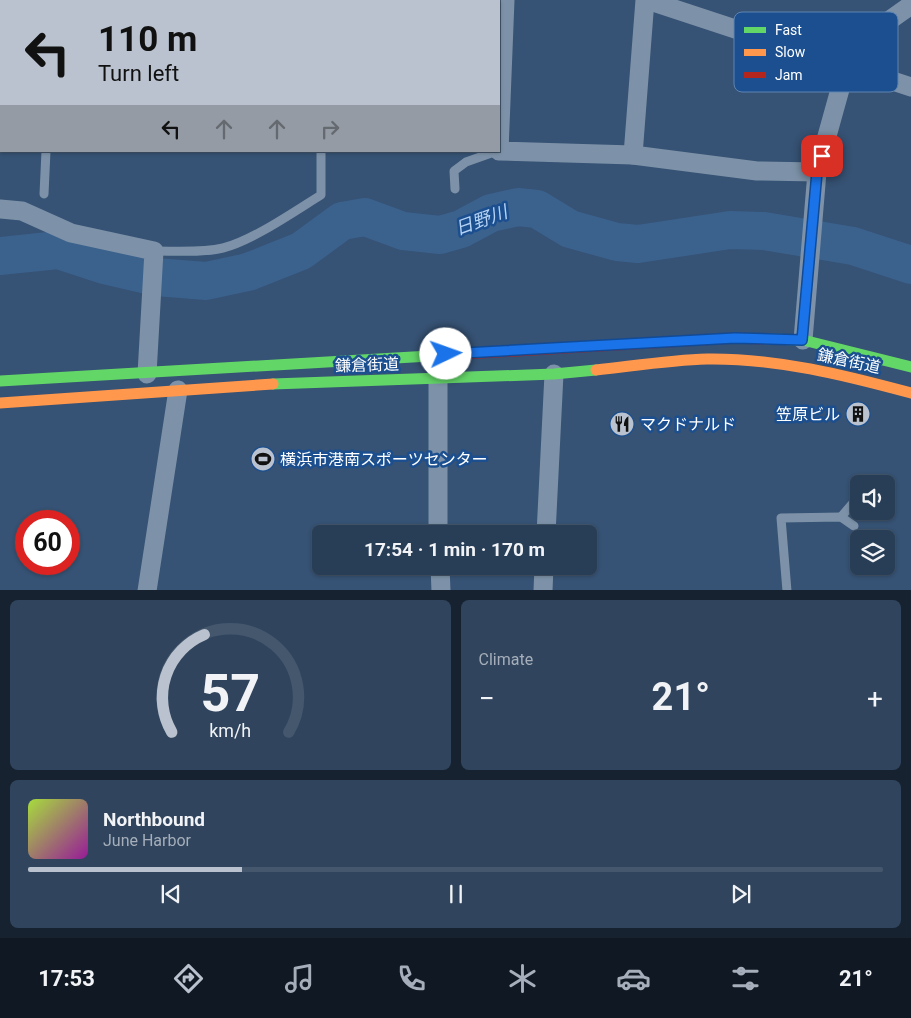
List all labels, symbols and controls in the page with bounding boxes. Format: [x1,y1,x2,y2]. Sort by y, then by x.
legend [734,12,898,92]
text: 110 m [98,19,197,60]
icon: left [15,20,80,85]
text: Fast [775,22,802,38]
text: Slow [775,44,806,60]
text: Turn left [98,61,179,86]
text: Jam [775,67,803,83]
icon: left [157,115,185,143]
icon: ahead [210,115,238,143]
icon: ahead [263,115,291,143]
icon: right [316,115,344,143]
pin [801,135,843,177]
icon: arrive [808,142,836,170]
water label: 日野川 [452,200,512,239]
position arrow [419,327,471,379]
street label: 鎌倉街道 [816,345,882,377]
street label: 鎌倉街道 [335,354,399,376]
building icon: 笠原ビル [845,401,871,427]
place label: 笠原ビル [776,405,840,424]
restaurant icon: マクドナルド [609,411,635,437]
place label: マクドナルド [640,415,736,434]
sports icon: 横浜市港南スポーツセンター [250,446,276,472]
place label: 横浜市港南スポーツセンター [280,450,488,469]
map controls [850,475,895,575]
button: sound [850,475,895,520]
speed limit sign: 60 [15,510,80,575]
button: layers [850,530,895,575]
text: 17:54 · 1 min · 170 m [364,538,545,561]
text: Climate [479,650,533,669]
text: 57 [200,663,260,724]
text: 21° [652,675,710,719]
text: − [479,682,495,715]
text: + [867,682,883,715]
text: km/h [209,720,251,741]
text: Northbound [103,808,205,831]
text: June Harbor [103,831,191,850]
icon: previous [157,880,185,908]
icon: pause [442,880,470,908]
icon: next [727,880,755,908]
icon: directions [171,961,206,996]
icon: music [282,961,317,996]
icon: phone [394,961,429,996]
icon: climate [505,961,540,996]
icon: car [616,961,651,996]
icon: filters [728,961,763,996]
text: 17:53 [38,966,95,991]
text: 21° [839,966,873,991]

